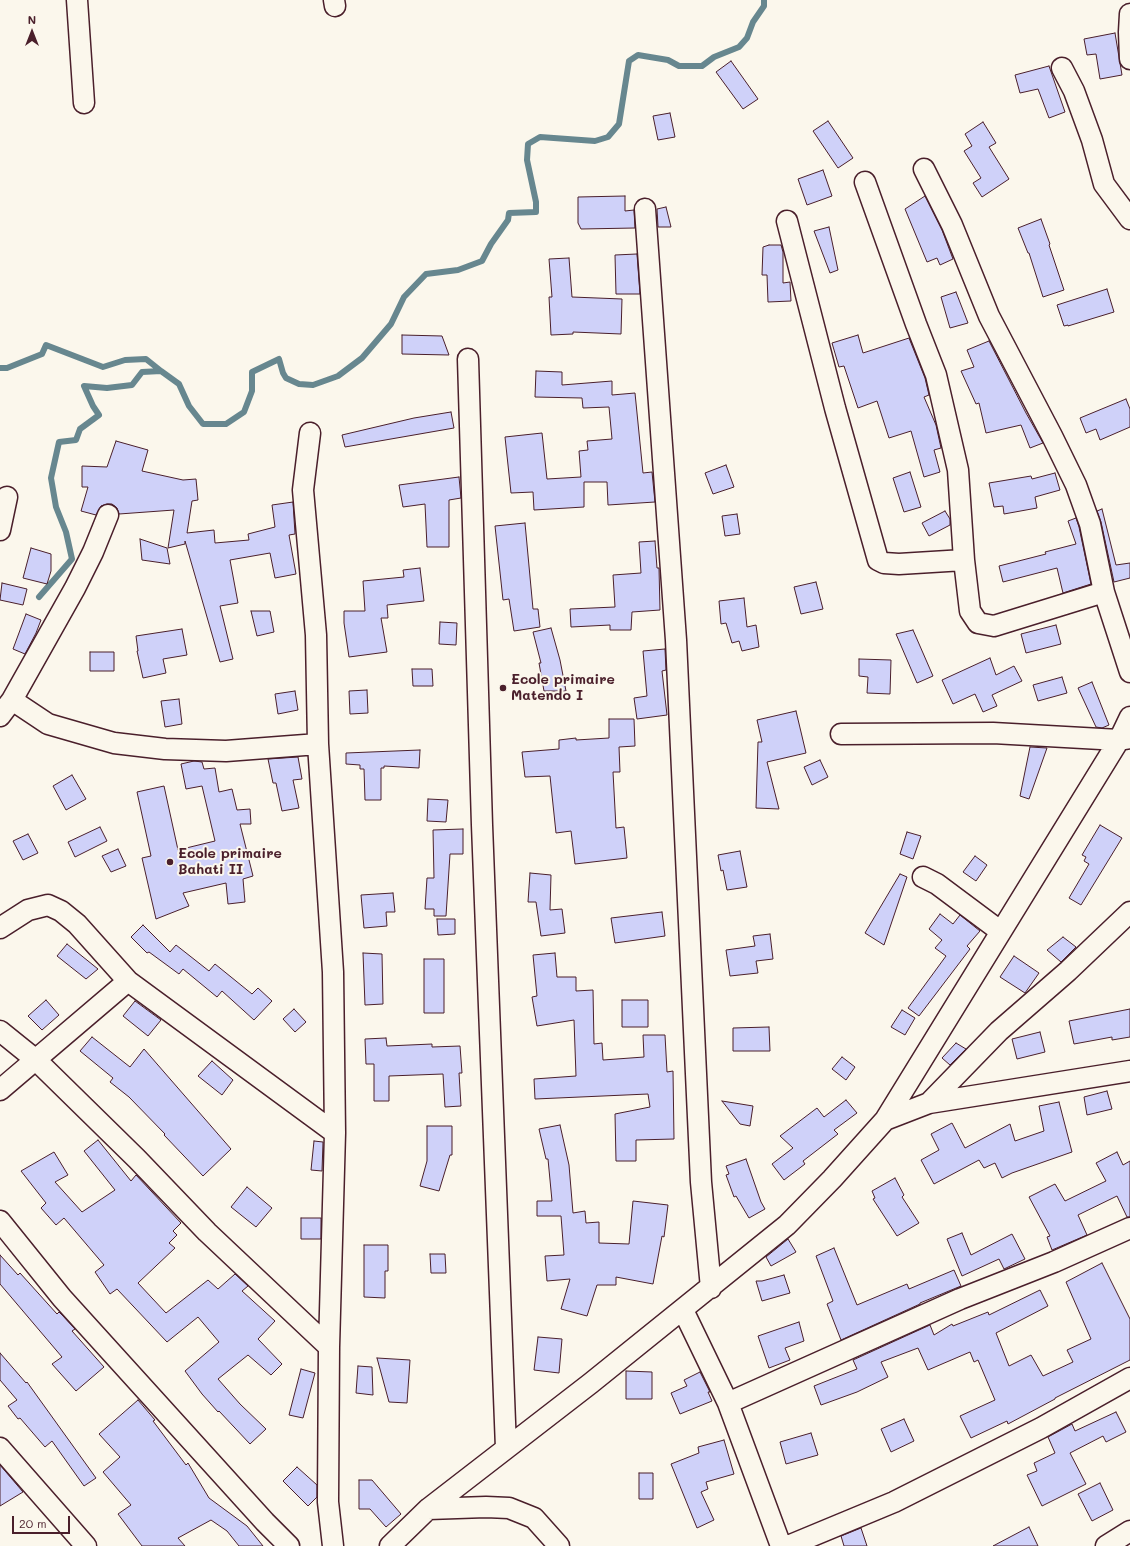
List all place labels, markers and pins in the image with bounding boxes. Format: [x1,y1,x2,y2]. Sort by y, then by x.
place label: Ecole primaire Matendo I [511,672,615,704]
marker: Ecole primaire Matendo I [498,683,508,693]
place label: Ecole primaire Bahati II [178,846,282,878]
marker: Ecole primaire Bahati II [165,857,175,867]

